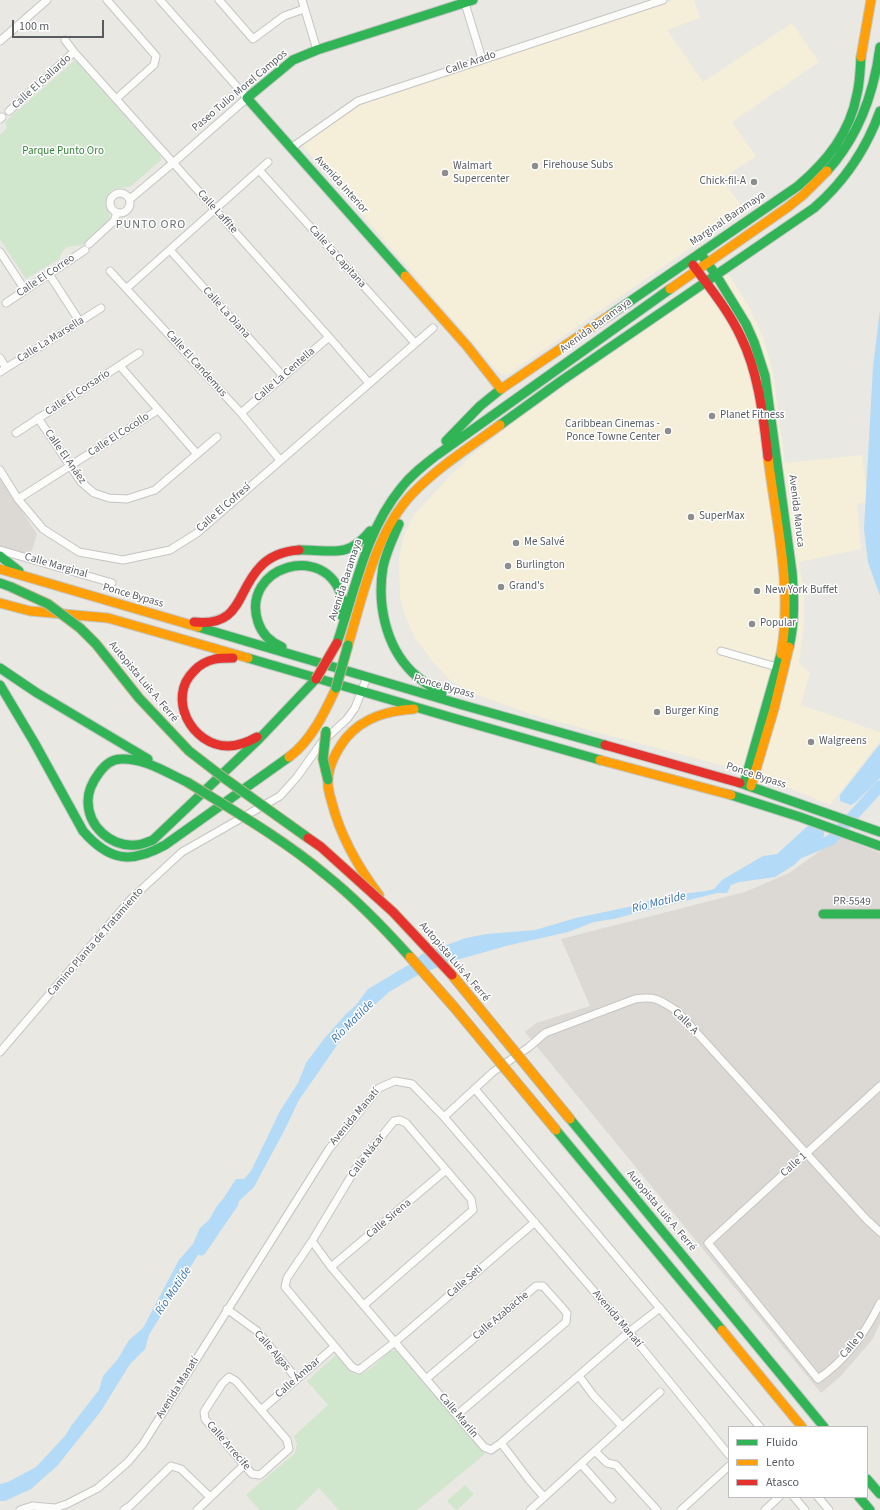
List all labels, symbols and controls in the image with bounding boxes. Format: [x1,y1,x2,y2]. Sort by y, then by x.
scale bar [14,12,106,38]
text: 100 m [19,18,49,35]
street label: Paseo Tulio Morel Campos [190,47,290,135]
street label: Calle Arado [444,48,498,78]
street label: Calle El Gallardo [10,52,74,112]
park label: Parque Punto Oro [22,145,104,159]
street label: Avenida Interior [312,153,370,217]
place label: Firehouse Subs [543,159,613,173]
place label: Walmart Supercenter [453,160,509,186]
marker: Firehouse Subs [530,161,540,171]
marker: Walmart Supercenter [440,168,450,178]
place label: Chick-fil-A [700,175,746,189]
marker: Chick-fil-A [749,177,759,187]
street label: Calle Laffite [194,187,240,237]
street label: Marginal Baramaya [688,189,768,249]
district label: PUNTO ORO [116,218,186,232]
street label: Calle La Capitana [306,223,368,291]
street label: Calle El Correo [15,252,77,300]
street label: Calle La Diana [199,285,253,341]
street label: Avenida Baramaya [558,296,634,356]
street label: Calle La Marsella [15,314,87,366]
street label: Calle El Candemus [163,328,229,400]
street label: Calle La Centella [252,345,318,405]
street label: Calle El Corsario [43,367,113,419]
place label: Planet Fitness [720,409,784,423]
street label: Calle El Cocollo [86,410,152,460]
marker: Planet Fitness [707,411,717,421]
place label: Caribbean Cinemas - Ponce Towne Center [565,418,660,444]
marker: Caribbean Cinemas - Ponce Towne Center [663,426,673,436]
street label: Calle El Anáez [41,427,89,487]
street label: Avenida Maruca [785,474,807,548]
street label: Calle El Cofresí [194,481,254,535]
place label: SuperMax [699,510,745,524]
marker: SuperMax [686,512,696,522]
place label: Me Salvé [524,536,564,550]
street label: Avenida Baramaya [327,537,365,623]
marker: Me Salvé [511,538,521,548]
street label: Calle Marginal [23,551,89,581]
place label: Burlington [516,559,565,573]
marker: Burlington [503,561,513,571]
place label: Grand's [509,580,544,594]
street label: Ponce Bypass [101,581,165,611]
marker: Grand's [496,582,506,592]
place label: New York Buffet [765,584,838,598]
marker: New York Buffet [752,586,762,596]
place label: Popular [760,617,796,631]
marker: Popular [747,619,757,629]
street label: Autopista Luis A. Ferré [105,639,181,725]
street label: Ponce Bypass [412,672,476,702]
place label: Burger King [665,705,719,719]
marker: Burger King [652,707,662,717]
place label: Walgreens [819,735,867,749]
marker: Walgreens [806,737,816,747]
street label: Ponce Bypass [724,760,788,792]
street label: Camino Planta de Tratamiento [45,885,147,999]
water label: Río Matilde [631,889,687,917]
street label: PR-5549 [833,895,871,909]
street label: Autopista Luis A. Ferré [416,919,492,1005]
water label: Río Matilde [329,998,377,1046]
street label: Calle A [669,1006,701,1038]
street label: Avenida Manatí [327,1086,383,1148]
street label: Calle Nácar [346,1131,388,1181]
street label: Calle 1 [778,1150,810,1180]
street label: Autopista Luis A. Ferré [623,1168,699,1254]
street label: Calle Sirena [364,1196,414,1242]
street label: Calle Seti [445,1263,485,1301]
water label: Río Matilde [153,1264,195,1318]
street label: Avenida Manatí [589,1288,645,1350]
street label: Calle Azabache [470,1289,532,1343]
street label: Calle Algas [251,1328,293,1374]
street label: Calle D [838,1329,868,1361]
street label: Avenida Manatí [154,1355,202,1421]
street label: Calle Ámbar [273,1355,323,1401]
street label: Calle Marlín [436,1391,480,1441]
street label: Calle Arrecife [203,1419,253,1473]
legend [728,1426,868,1498]
text: Fluido [766,1434,798,1451]
text: Lento [766,1454,795,1471]
text: Atasco [766,1474,799,1491]

